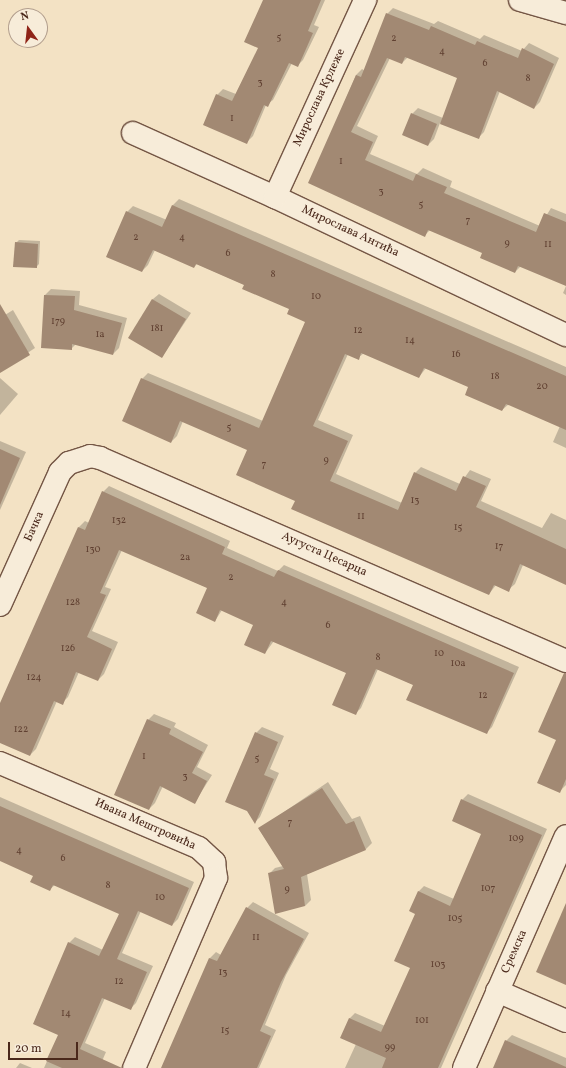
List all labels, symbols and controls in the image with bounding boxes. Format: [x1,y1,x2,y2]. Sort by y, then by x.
north arrow [8,8,48,48]
text: N [19,9,31,25]
house number: 5 [277,32,281,44]
house number: 2 [391,33,397,45]
house number: 4 [439,46,445,58]
street label: Мирослава Крлеже [291,47,349,149]
house number: 6 [482,58,488,70]
house number: 8 [525,73,531,85]
house number: 3 [257,77,263,89]
house number: 1 [230,113,234,125]
house number: 1 [339,156,343,168]
house number: 3 [378,186,384,198]
house number: 5 [419,199,423,211]
street label: Мирослава Антића [299,203,401,261]
house number: 7 [466,215,470,227]
house number: 2 [133,232,139,244]
house number: 4 [179,232,185,244]
house number: 9 [504,238,510,250]
house number: 11 [544,239,552,251]
house number: 6 [225,248,231,260]
house number: 8 [270,269,276,281]
house number: 10 [311,291,321,303]
house number: 179 [51,316,65,328]
house number: 181 [151,323,163,335]
house number: 12 [353,325,363,337]
house number: 1a [96,329,104,341]
house number: 14 [405,335,415,347]
house number: 16 [452,349,460,361]
house number: 18 [491,371,499,383]
house number: 20 [536,381,548,393]
house number: 5 [227,422,231,434]
house number: 9 [323,455,329,467]
house number: 7 [262,459,266,471]
house number: 13 [410,495,420,507]
street label: Бачка [22,510,48,544]
house number: 11 [357,511,365,523]
house number: 132 [112,515,126,527]
house number: 15 [454,522,462,534]
street label: Аугуста Цесарца [279,530,369,580]
house number: 17 [495,541,503,553]
house number: 130 [86,544,100,556]
house number: 2a [180,552,190,564]
house number: 2 [228,572,234,584]
house number: 128 [66,597,80,609]
house number: 4 [281,597,287,609]
house number: 6 [325,620,331,632]
house number: 126 [61,643,75,655]
house number: 10 [434,648,444,660]
house number: 8 [375,652,381,664]
house number: 10a [451,658,465,670]
house number: 124 [27,672,41,684]
house number: 12 [478,690,488,702]
house number: 122 [14,724,28,736]
house number: 1 [142,751,146,763]
house number: 5 [255,753,259,765]
house number: 3 [182,771,188,783]
street label: Ивана Мештровића [92,796,198,854]
house number: 7 [288,817,292,829]
house number: 109 [508,833,524,845]
house number: 4 [16,845,22,857]
house number: 6 [60,853,66,865]
house number: 8 [105,880,111,892]
house number: 107 [481,883,495,895]
house number: 9 [284,884,290,896]
house number: 10 [155,892,165,904]
house number: 105 [448,913,462,925]
street label: Сремска [499,928,531,976]
house number: 11 [252,932,260,944]
house number: 103 [431,959,445,971]
house number: 13 [218,967,228,979]
house number: 12 [114,976,124,988]
house number: 14 [61,1008,71,1020]
house number: 101 [415,1015,429,1027]
house number: 15 [221,1025,229,1037]
scale bar [10,1034,80,1060]
text: 20 m [15,1041,42,1057]
house number: 99 [385,1042,395,1054]

